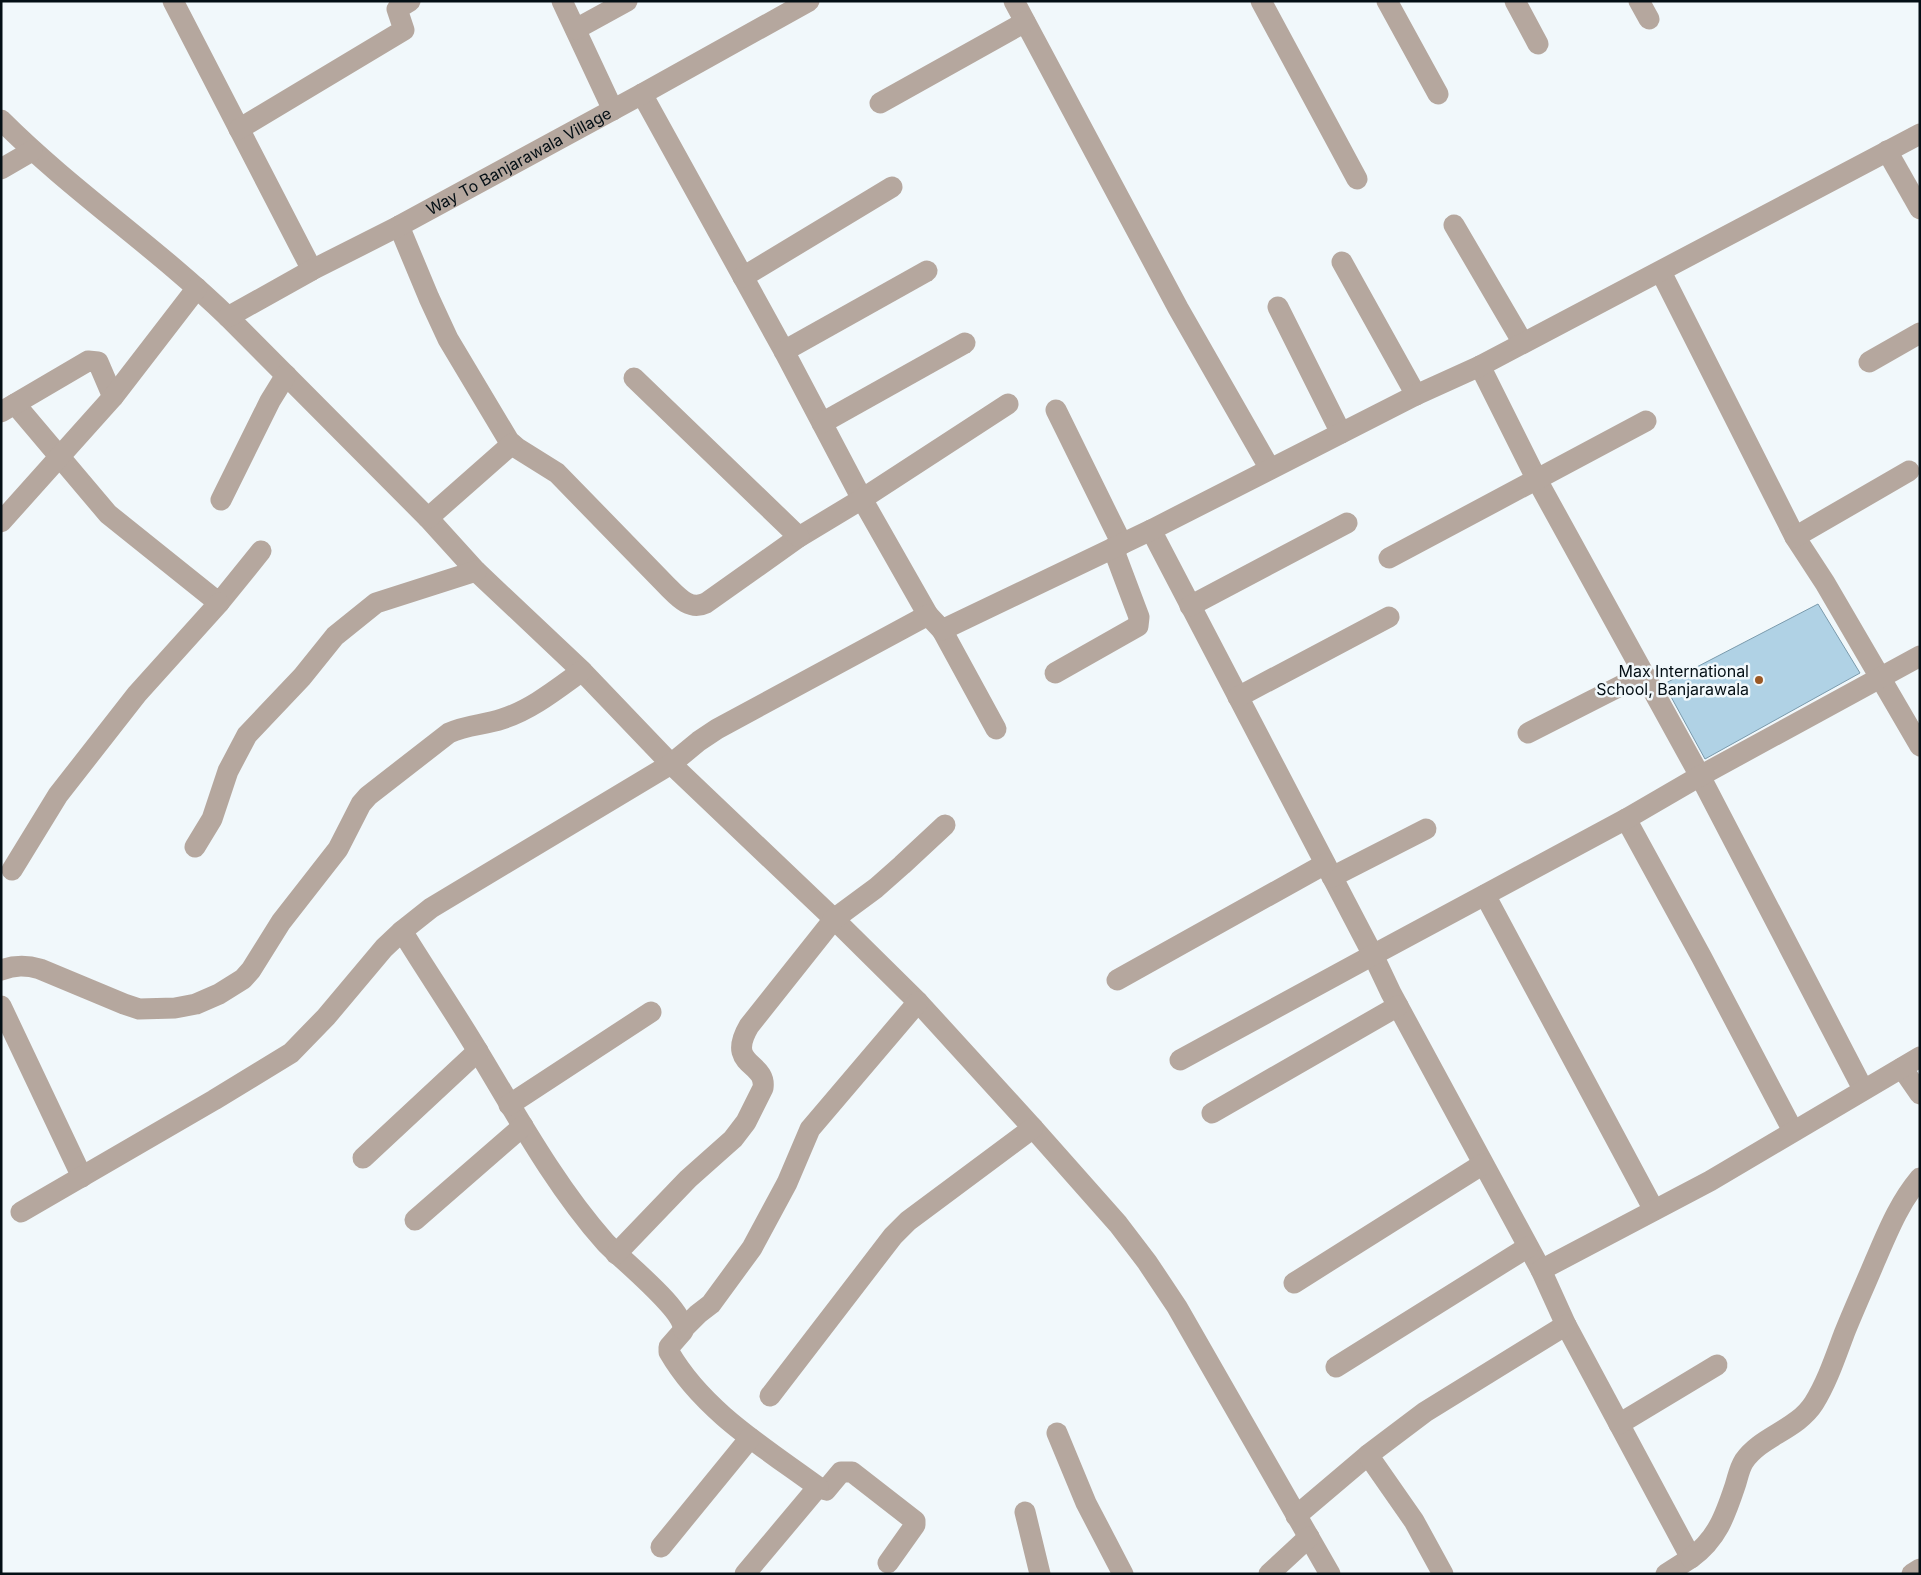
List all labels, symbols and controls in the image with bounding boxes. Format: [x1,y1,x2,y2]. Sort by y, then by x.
street label: Way To Banjarawala Village [423,103,615,219]
place label: Max International School, Banjarawala [1596,661,1749,699]
marker: Max International School, Banjarawala [1753,674,1765,686]

